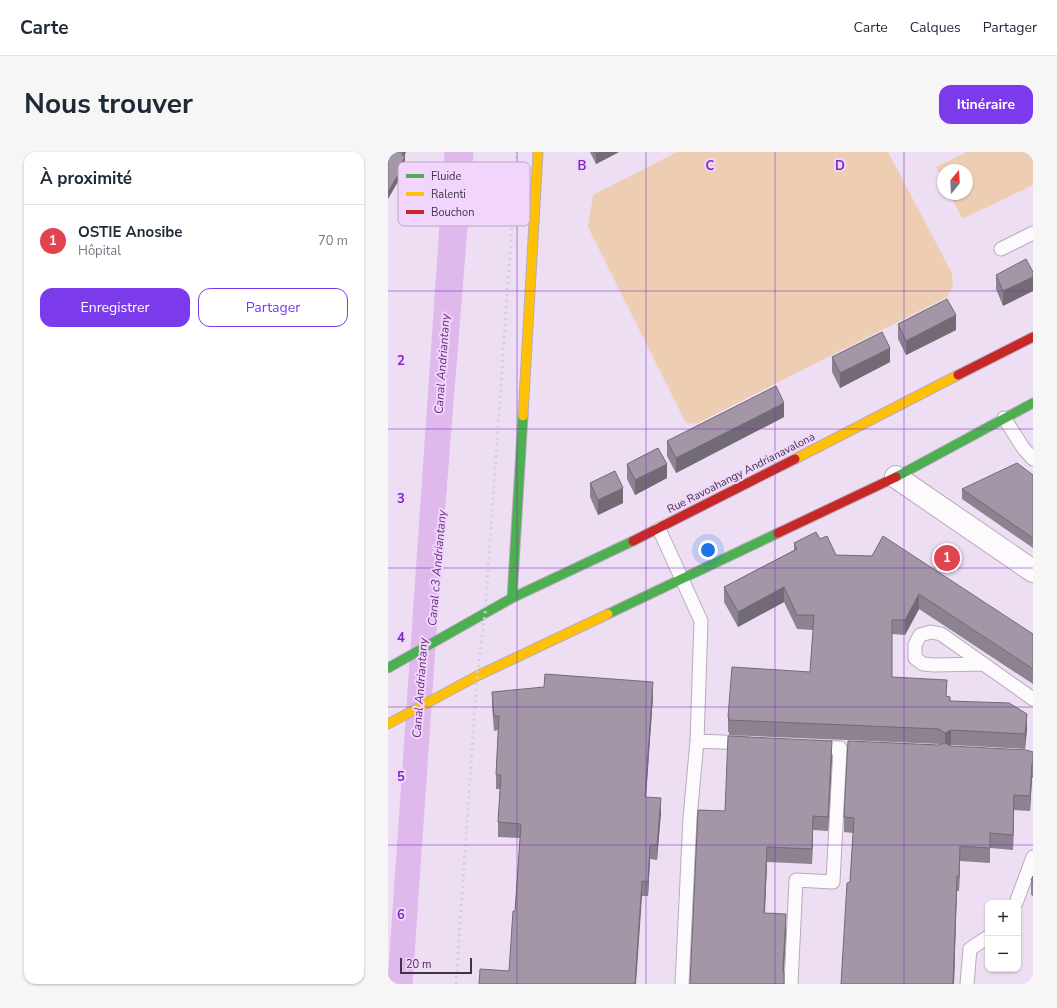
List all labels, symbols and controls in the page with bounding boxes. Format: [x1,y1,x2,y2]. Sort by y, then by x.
text: Carte [20,15,68,41]
text: Carte [854,18,888,37]
text: Calques [910,18,961,37]
text: Partager [983,18,1037,37]
text: Nous trouver [24,85,193,123]
button: Itinéraire [939,85,1033,124]
text: B [578,157,587,175]
text: C [706,157,715,175]
text: D [835,157,845,175]
legend [398,162,530,226]
north arrow [937,164,973,200]
text: À proximité [40,167,132,190]
text: Fluide [431,169,461,184]
text: Ralenti [431,187,466,202]
text: Bouchon [431,205,474,220]
text: OSTIE Anosibe [78,222,182,242]
text: 1 [49,232,57,250]
text: 70 m [318,232,348,250]
text: Hôpital [78,242,121,260]
button: Enregistrer [40,288,190,327]
button: Partager [198,288,348,327]
water label: Canal Andriantany [431,313,454,415]
text: 2 [397,352,405,370]
street label: Rue Ravoahangy Andrianavalona [665,429,818,517]
text: 3 [397,490,405,508]
water label: Canal c3 Andriantany [424,509,450,627]
your location [698,540,718,560]
pin: 1 [934,543,960,573]
text: 4 [397,629,405,647]
water label: Canal Andriantany [409,637,432,739]
text: 5 [397,768,405,786]
map controls [985,900,1021,972]
button: + [985,900,1021,936]
text: 6 [397,906,405,924]
button: − [985,936,1021,972]
scale bar [400,956,472,975]
text: 20 m [406,957,431,972]

